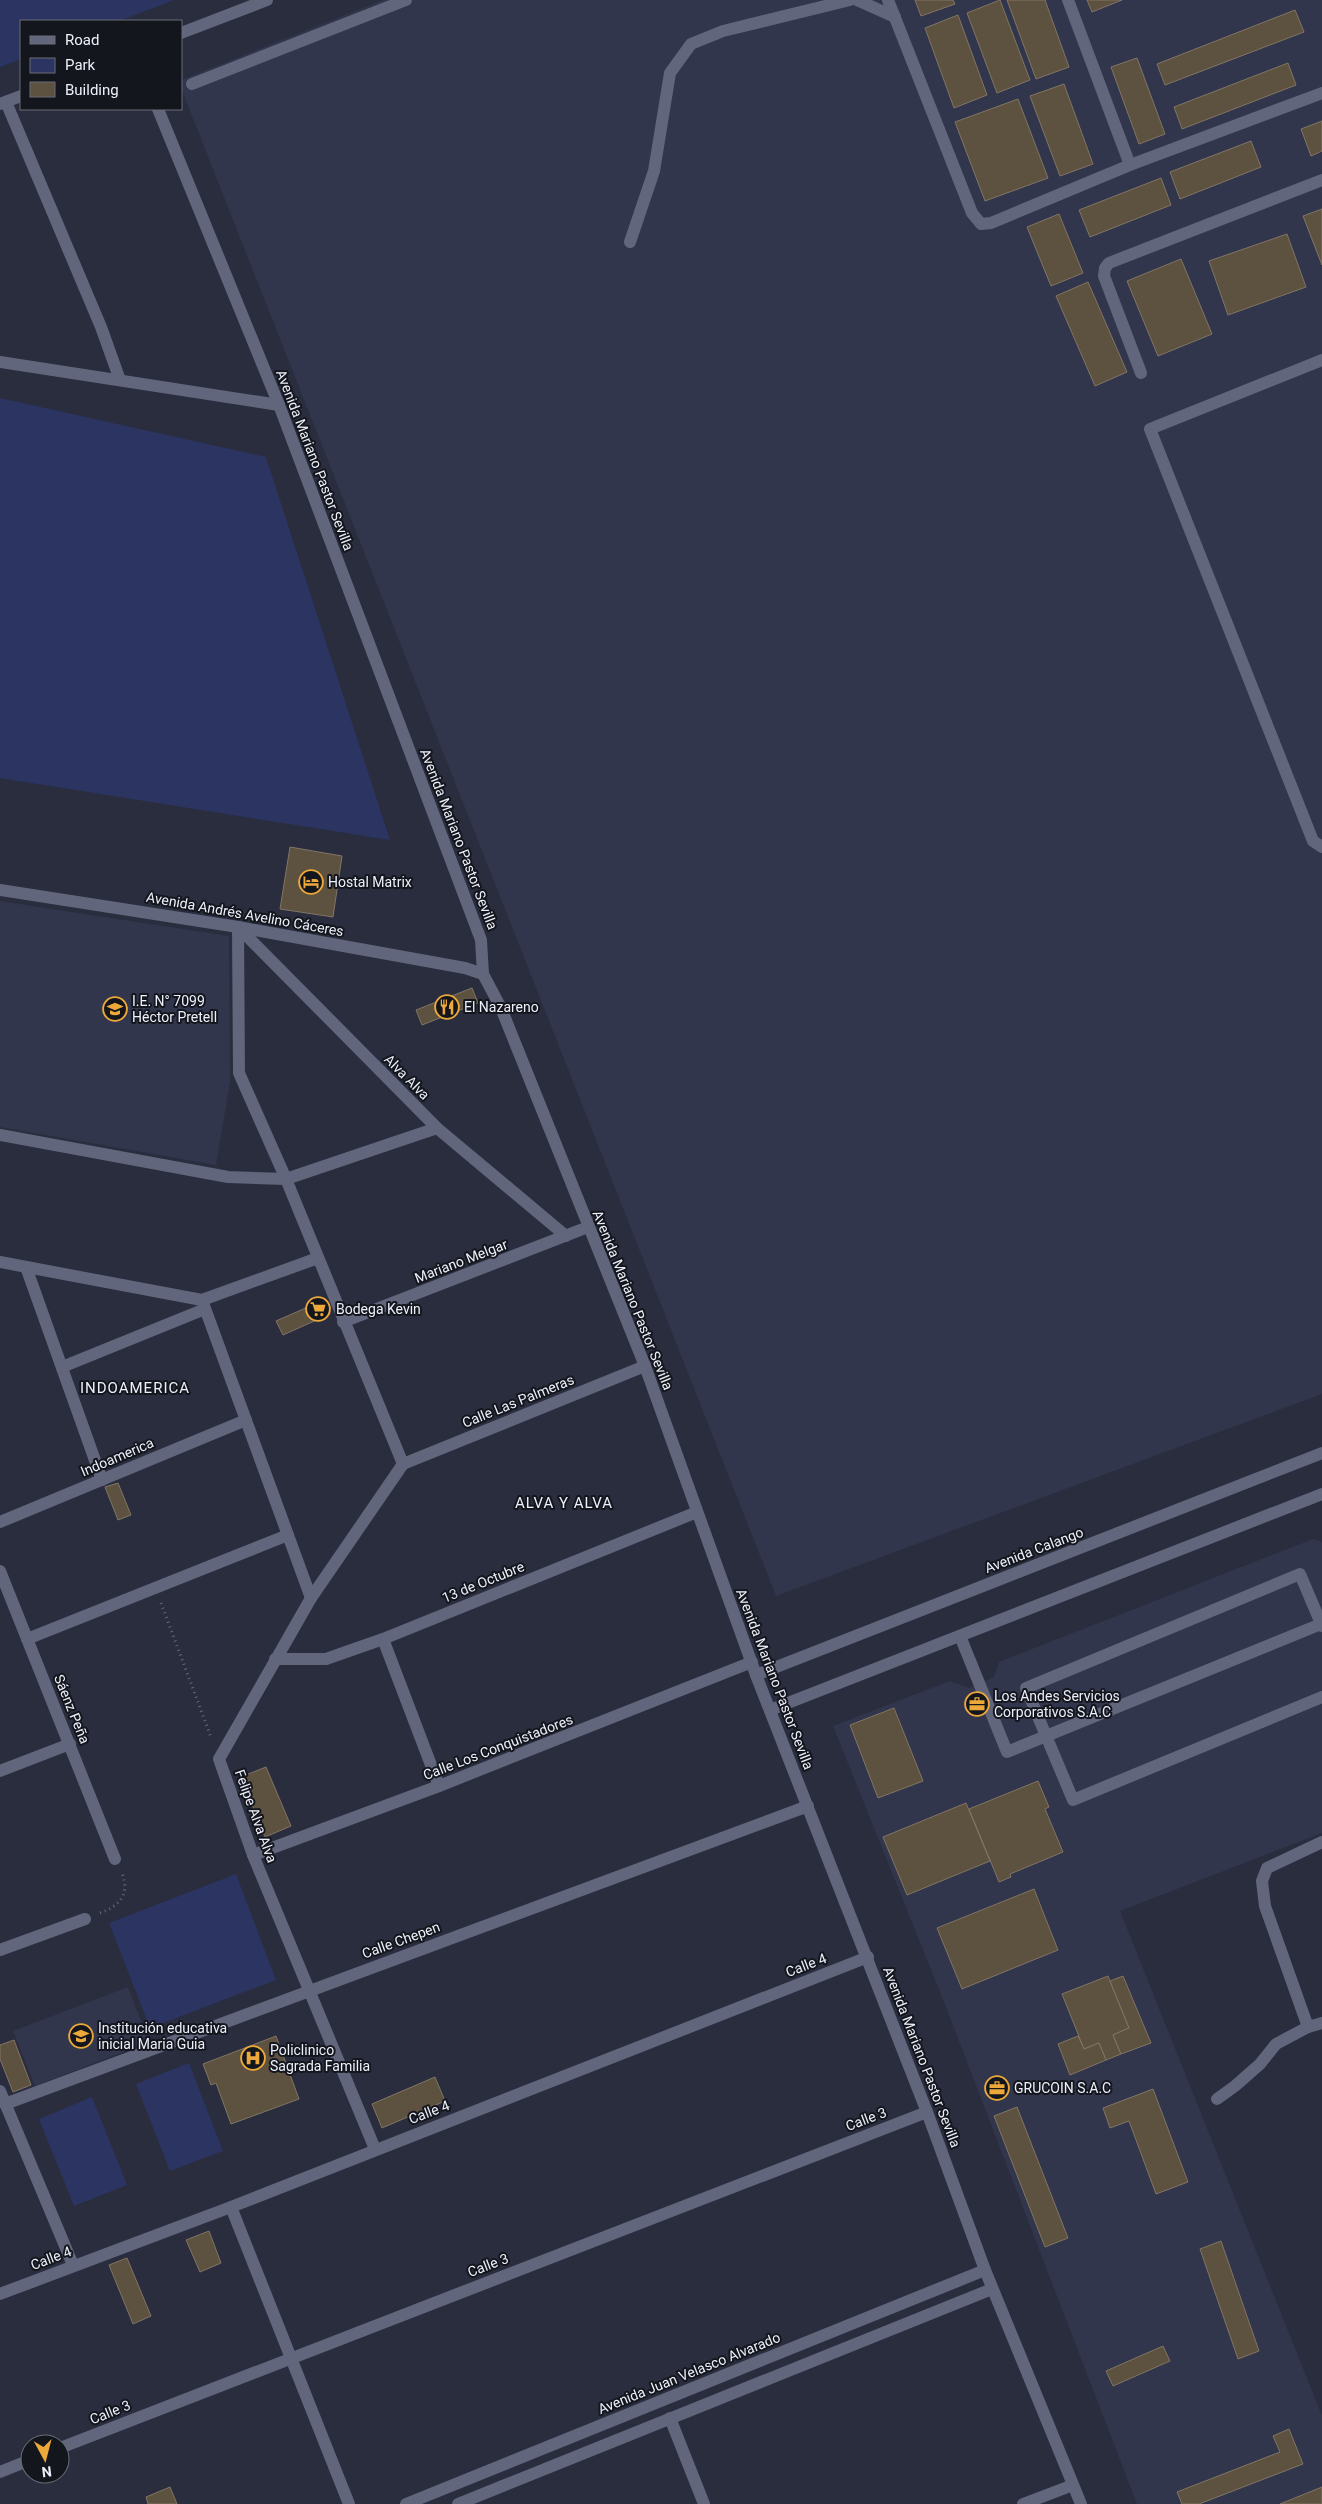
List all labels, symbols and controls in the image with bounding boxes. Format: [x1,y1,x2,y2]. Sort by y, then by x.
legend [20,20,182,110]
text: Road [65,31,99,49]
text: Park [65,56,96,74]
text: Building [65,81,119,99]
street label: Avenida Mariano Pastor Sevilla [273,367,357,553]
street label: Avenida Mariano Pastor Sevilla [417,746,501,932]
hotel icon: Hostal Matrix [298,869,324,895]
place label: Hostal Matrix [328,874,412,890]
street label: Avenida Andrés Avelino Cáceres [145,889,345,939]
place label: I.E. N° 7099 Héctor Pretell [132,993,217,1025]
restaurant icon: El Nazareno [434,994,460,1020]
school or university icon: I.E. N° 7099 Héctor Pretell [102,996,128,1022]
place label: El Nazareno [464,999,539,1015]
street label: Alva Alva [381,1051,433,1103]
street label: Avenida Mariano Pastor Sevilla [590,1208,676,1392]
street label: Mariano Melgar [412,1236,510,1286]
supermarket icon: Bodega Kevin [305,1296,331,1322]
place label: Bodega Kevin [336,1301,421,1317]
street label: Calle Las Palmeras [460,1371,576,1431]
district label: INDOAMERICA [80,1379,190,1397]
street label: Indoamerica [78,1434,156,1480]
district label: ALVA Y ALVA [515,1494,613,1512]
street label: Avenida Calango [982,1524,1086,1576]
street label: 13 de Octubre [440,1558,526,1606]
street label: Avenida Mariano Pastor Sevilla [733,1586,817,1772]
street label: Sáenz Peña [51,1672,93,1746]
place label: Los Andes Servicios Corporativos S.A.C [994,1688,1120,1720]
office icon: Los Andes Servicios Corporativos S.A.C [964,1691,990,1717]
street label: Calle Los Conquistadores [421,1711,575,1783]
street label: Felipe Alva Alva [232,1767,280,1865]
street label: Calle Chepen [360,1919,442,1961]
street label: Calle 4 [783,1950,829,1980]
street label: Avenida Mariano Pastor Sevilla [880,1964,964,2150]
place label: Institución educativa inicial Maria Guia [98,2020,227,2052]
school or university icon: Institución educativa inicial Maria Guia [68,2023,94,2049]
place label: Policlinico Sagrada Familia [270,2042,370,2074]
hospital icon: Policlinico Sagrada Familia [240,2045,266,2071]
office icon: GRUCOIN S.A.C [984,2075,1010,2101]
place label: GRUCOIN S.A.C [1014,2080,1111,2096]
street label: Calle 4 [406,2097,452,2127]
street label: Calle 3 [843,2104,889,2134]
street label: Calle 4 [28,2243,74,2273]
street label: Calle 3 [465,2250,511,2280]
street label: Avenida Juan Velasco Alvarado [596,2329,782,2417]
street label: Calle 3 [87,2397,133,2427]
north arrow [20,2434,70,2484]
text: N [41,2463,52,2480]

